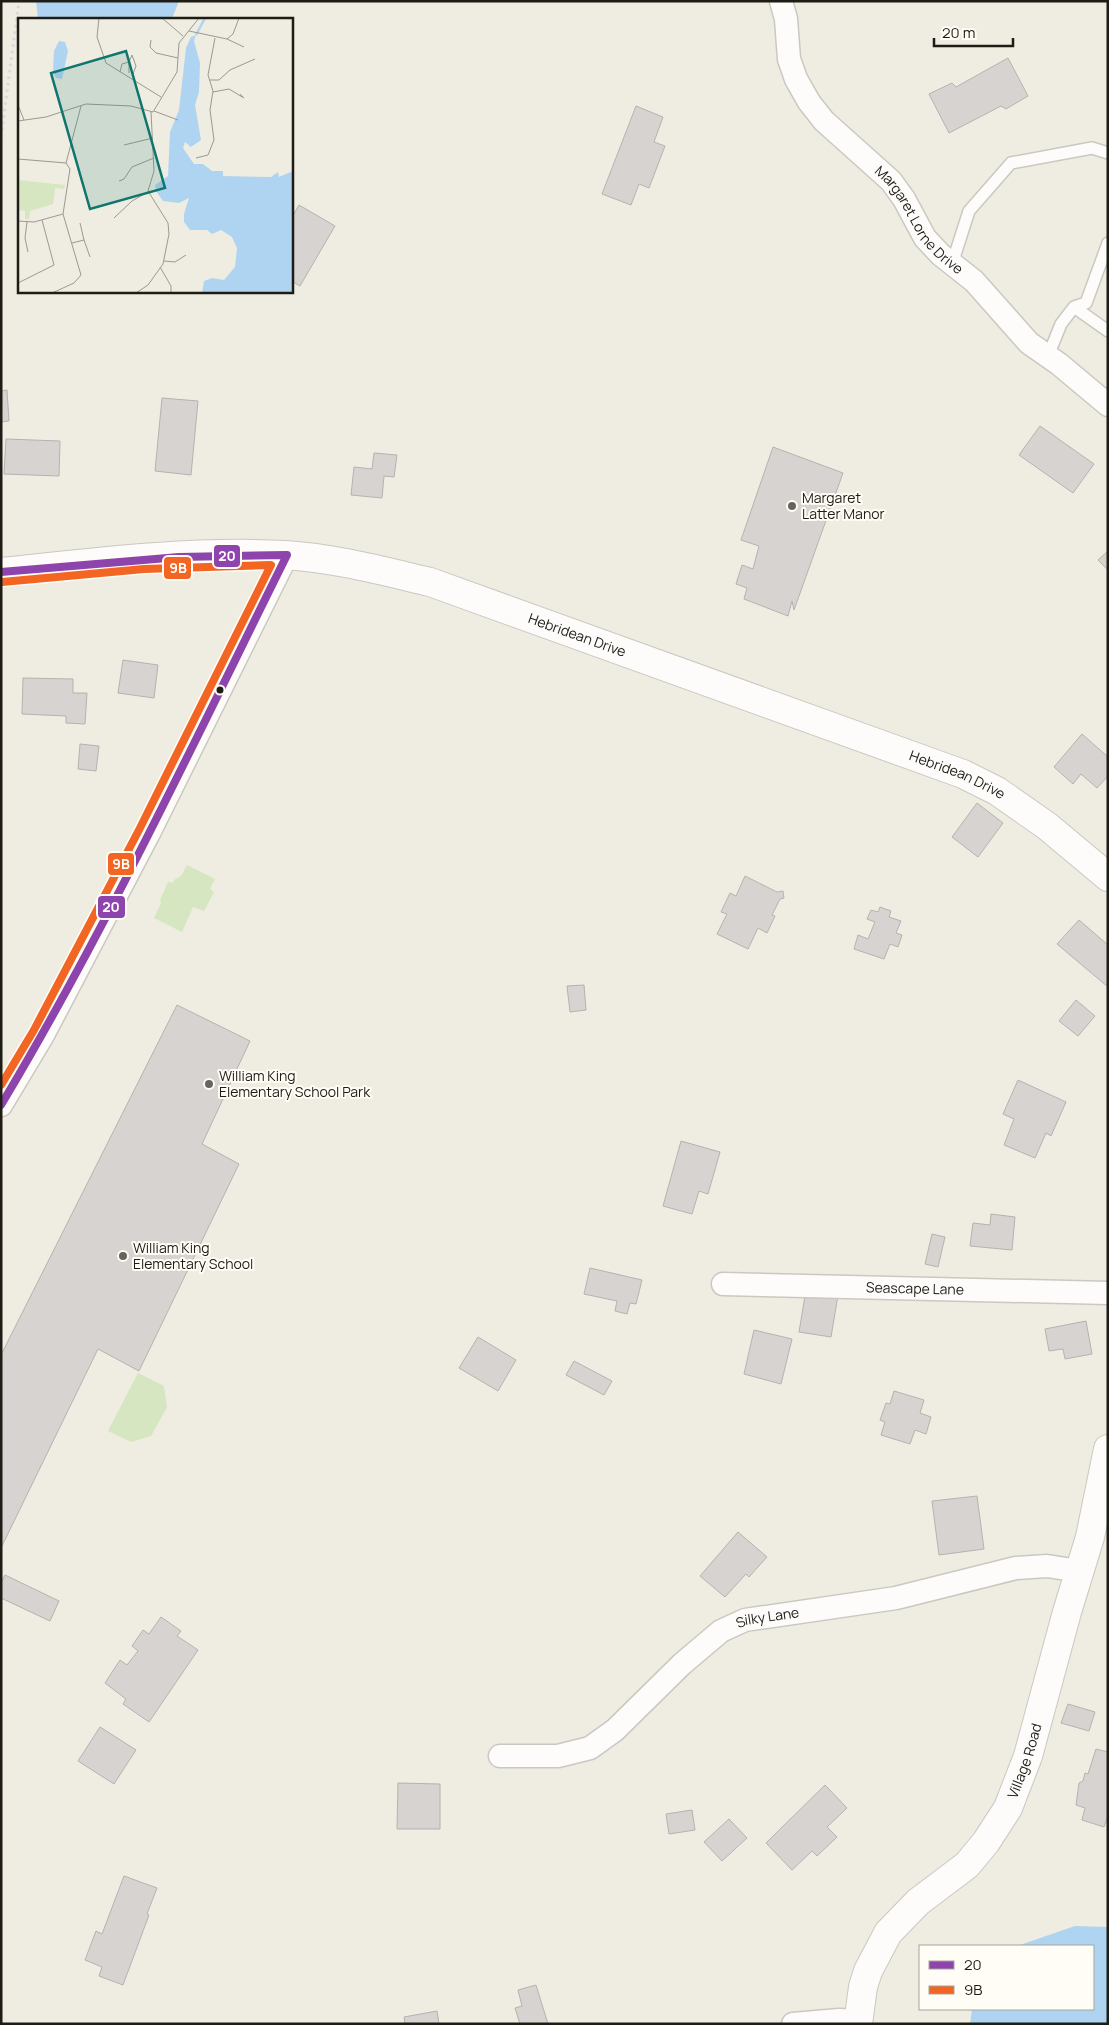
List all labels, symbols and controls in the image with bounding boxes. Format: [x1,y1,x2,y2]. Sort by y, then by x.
scale bar [934,15,1013,47]
inset map [18,18,292,292]
text: 20 m [942,22,975,43]
street label: Margaret Lorne Drive [871,161,968,278]
place label: Margaret Latter Manor [802,488,884,523]
marker: Margaret Latter Manor [786,500,798,512]
line badge: 20 [213,544,241,568]
text: 20 [218,546,236,565]
line badge: 9B [163,556,192,580]
text: 9B [169,558,187,577]
street label: Hebridean Drive [526,608,629,661]
unlabelled marker [215,685,225,695]
street label: Hebridean Drive [907,746,1009,803]
line badge: 9B [107,852,135,876]
text: 9B [112,854,130,873]
line badge: 20 [97,895,126,919]
text: 20 [102,897,120,916]
place label: William King Elementary School Park [219,1066,371,1101]
marker: William King Elementary School Park [203,1078,215,1090]
place label: William King Elementary School [133,1238,253,1273]
marker: William King Elementary School [117,1250,129,1262]
street label: Seascape Lane [866,1277,964,1299]
street label: Silky Lane [732,1602,800,1632]
street label: Village Road [1003,1721,1045,1801]
legend [919,1945,1094,2010]
text: 20 [964,1954,982,1975]
text: 9B [964,1979,983,2000]

